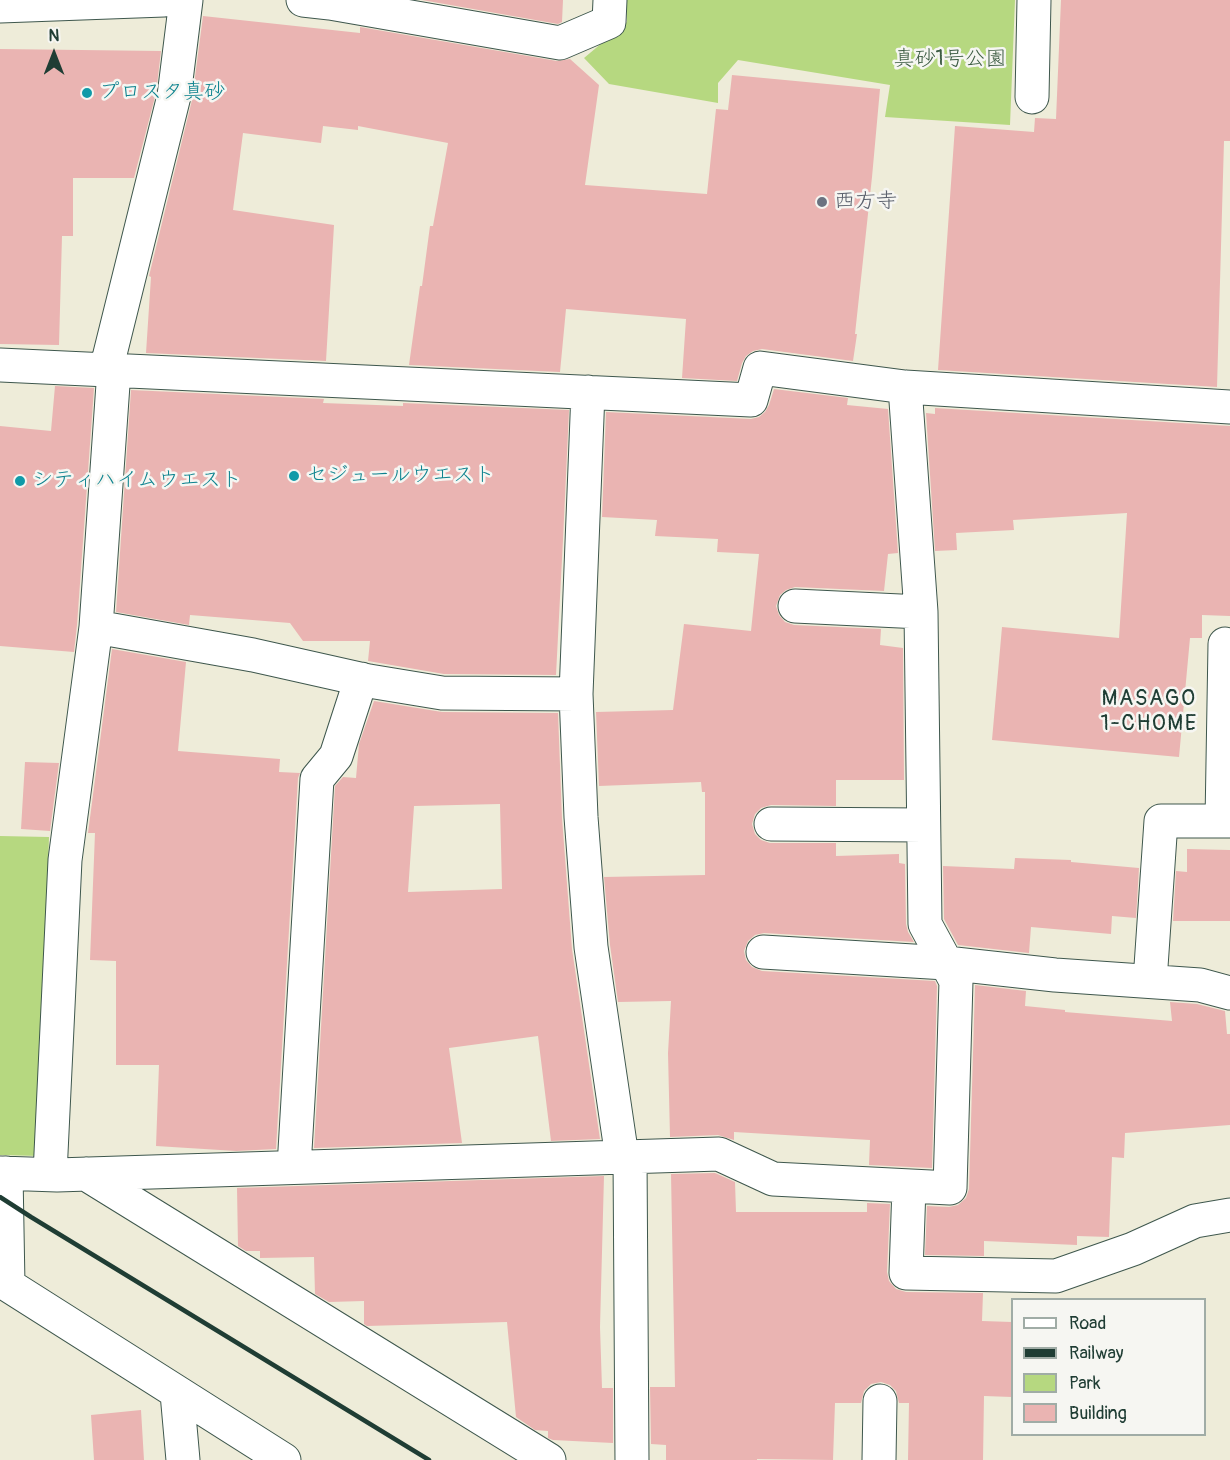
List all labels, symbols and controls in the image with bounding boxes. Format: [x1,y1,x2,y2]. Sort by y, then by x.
north arrow [24,24,84,84]
text: N [49,26,59,46]
park label: 真砂1号公園 [893,47,1007,73]
place label: プロスタ真砂 [99,80,225,106]
marker: プロスタ真砂 [80,86,94,100]
place label: 西方寺 [834,189,897,215]
marker: 西方寺 [815,195,829,209]
place label: セジュールウエスト [306,463,495,489]
place label: シティハイムウエスト [32,468,242,494]
marker: セジュールウエスト [287,469,301,483]
marker: シティハイムウエスト [13,474,27,488]
district label: MASAGO 1-CHOME [1100,686,1198,738]
legend [1011,1298,1206,1436]
text: Road [1069,1312,1106,1335]
text: Railway [1069,1342,1124,1365]
text: Park [1069,1372,1101,1395]
text: Building [1069,1402,1127,1425]

